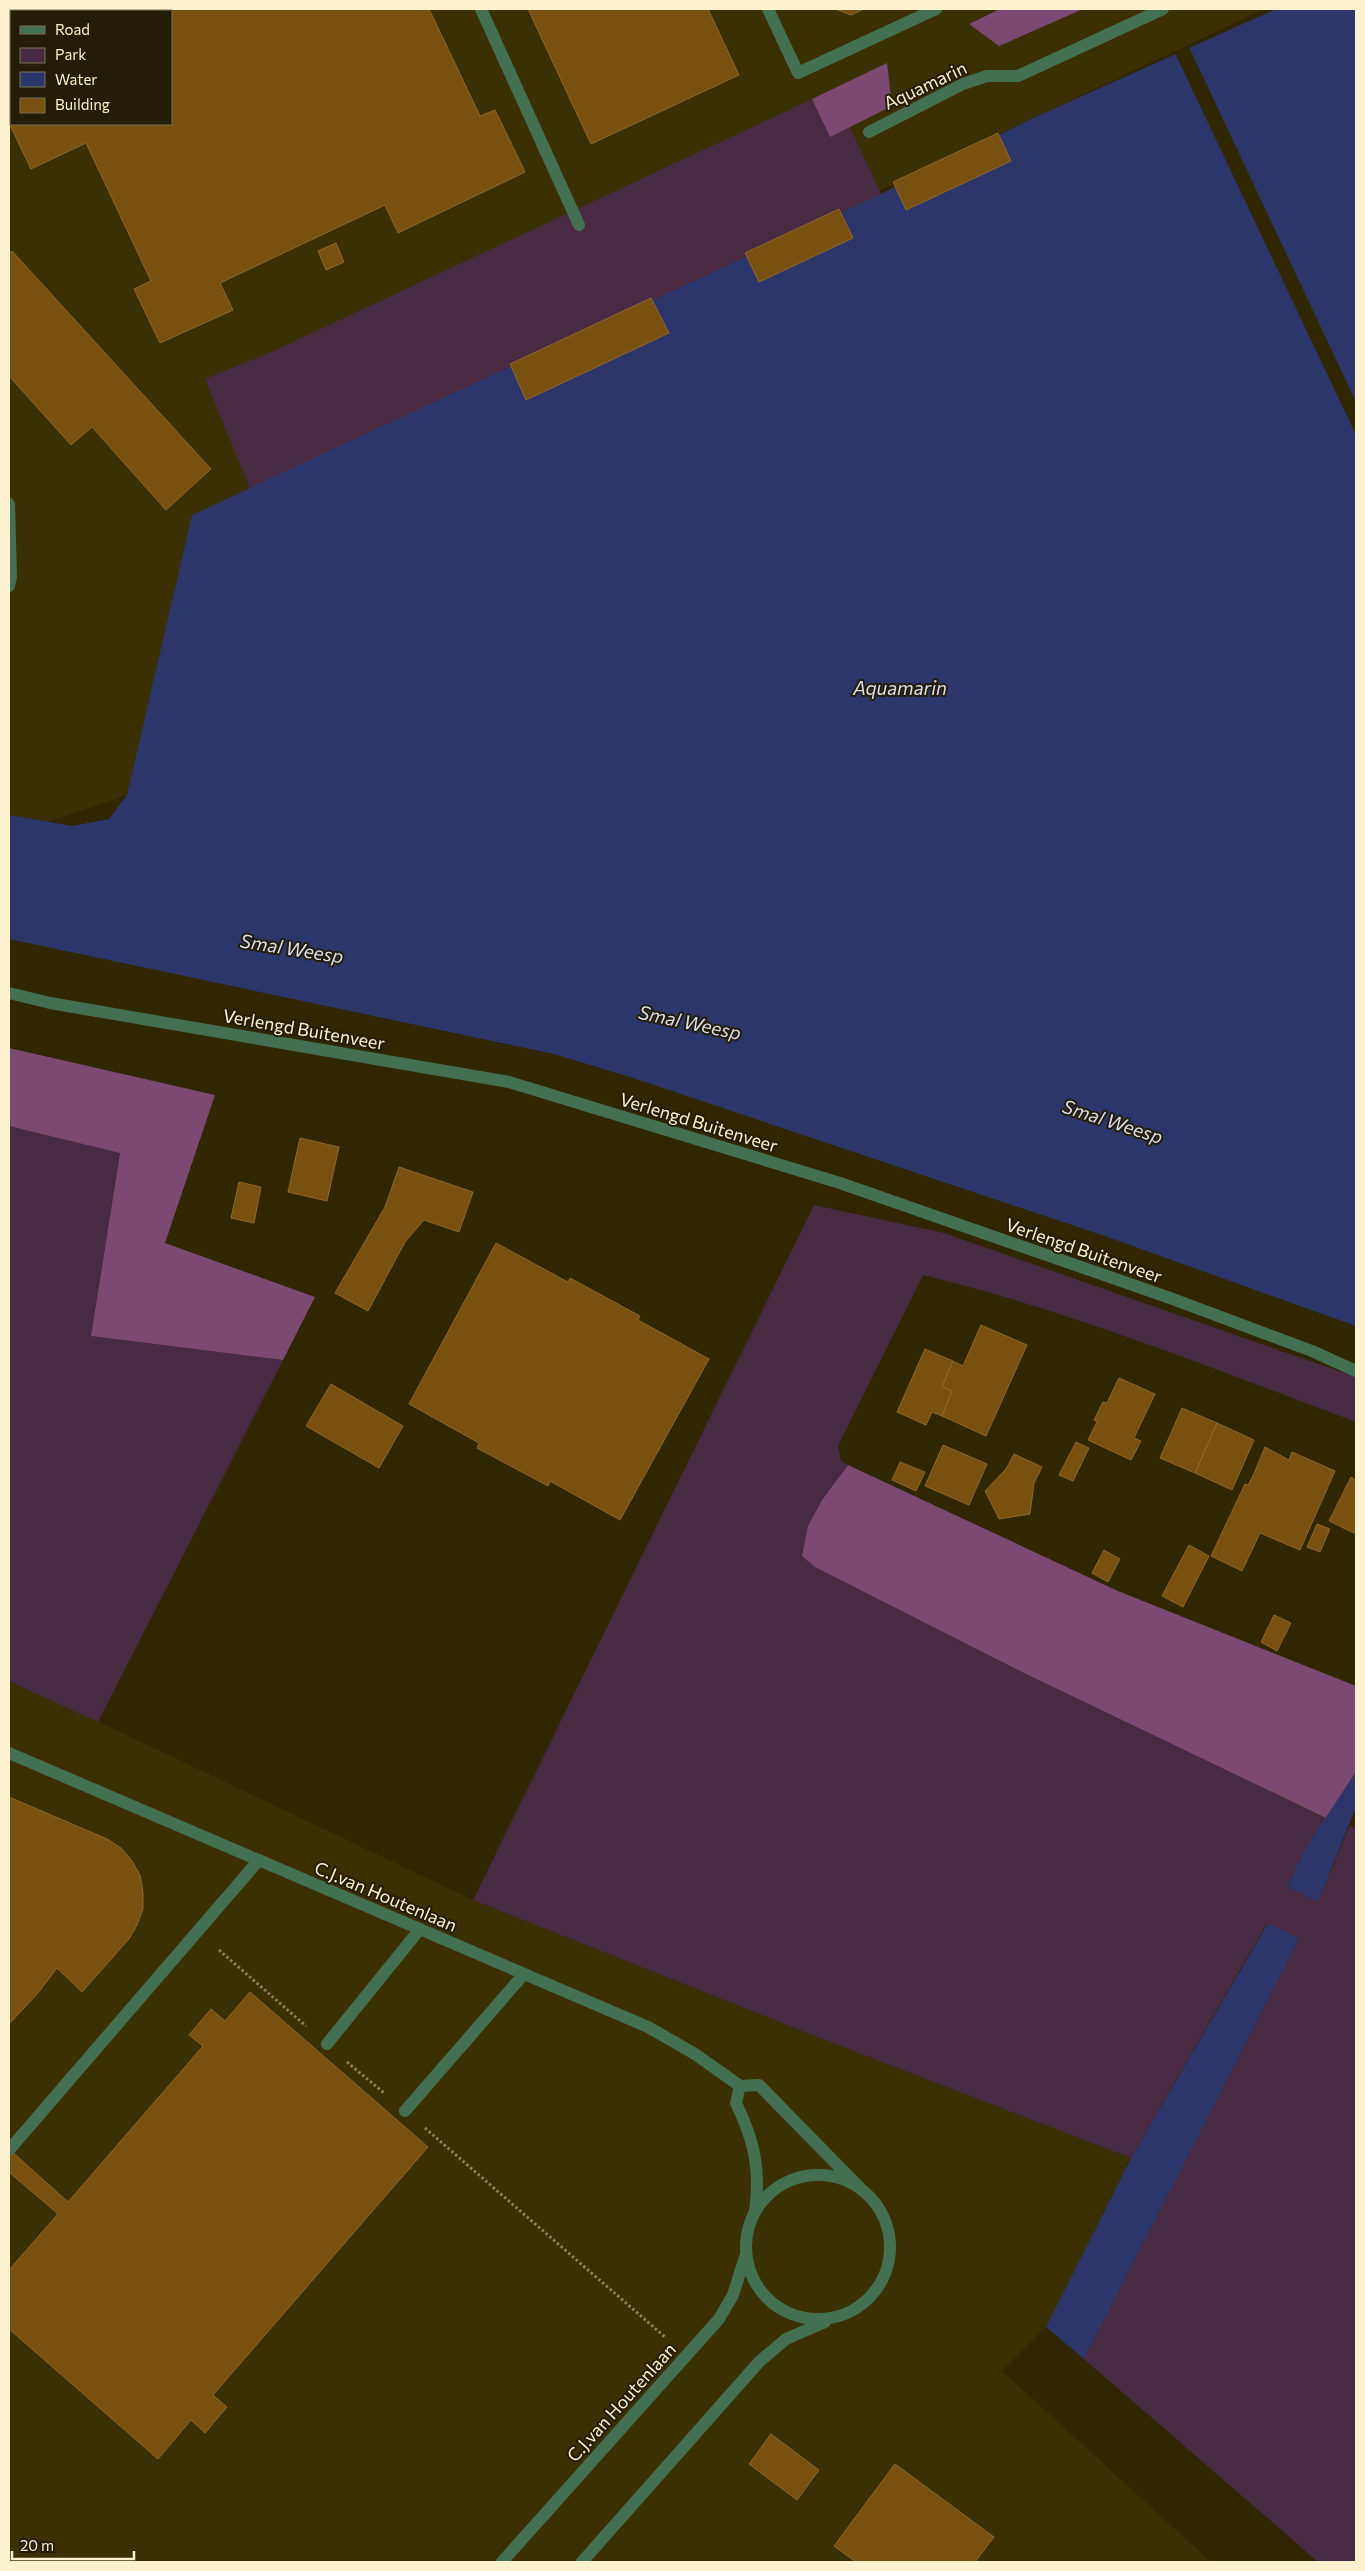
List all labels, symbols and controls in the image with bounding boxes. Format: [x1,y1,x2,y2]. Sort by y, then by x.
legend [10,10,172,125]
text: Road [55,20,90,38]
text: Park [55,45,86,63]
street label: Aquamarin [880,56,970,114]
text: Water [55,70,97,88]
text: Building [55,95,110,113]
water label: Aquamarin [852,676,947,699]
water label: Smal Weesp [239,928,345,968]
water label: Smal Weesp [637,1000,743,1044]
street label: Verlengd Buitenveer [221,1004,387,1054]
street label: Verlengd Buitenveer [617,1088,781,1156]
water label: Smal Weesp [1060,1094,1166,1148]
street label: Verlengd Buitenveer [1003,1213,1165,1287]
street label: C.J.van Houtenlaan [312,1856,460,1936]
street label: C.J.van Houtenlaan [562,2338,680,2466]
scale bar [12,2528,135,2560]
text: 20 m [20,2536,54,2554]

